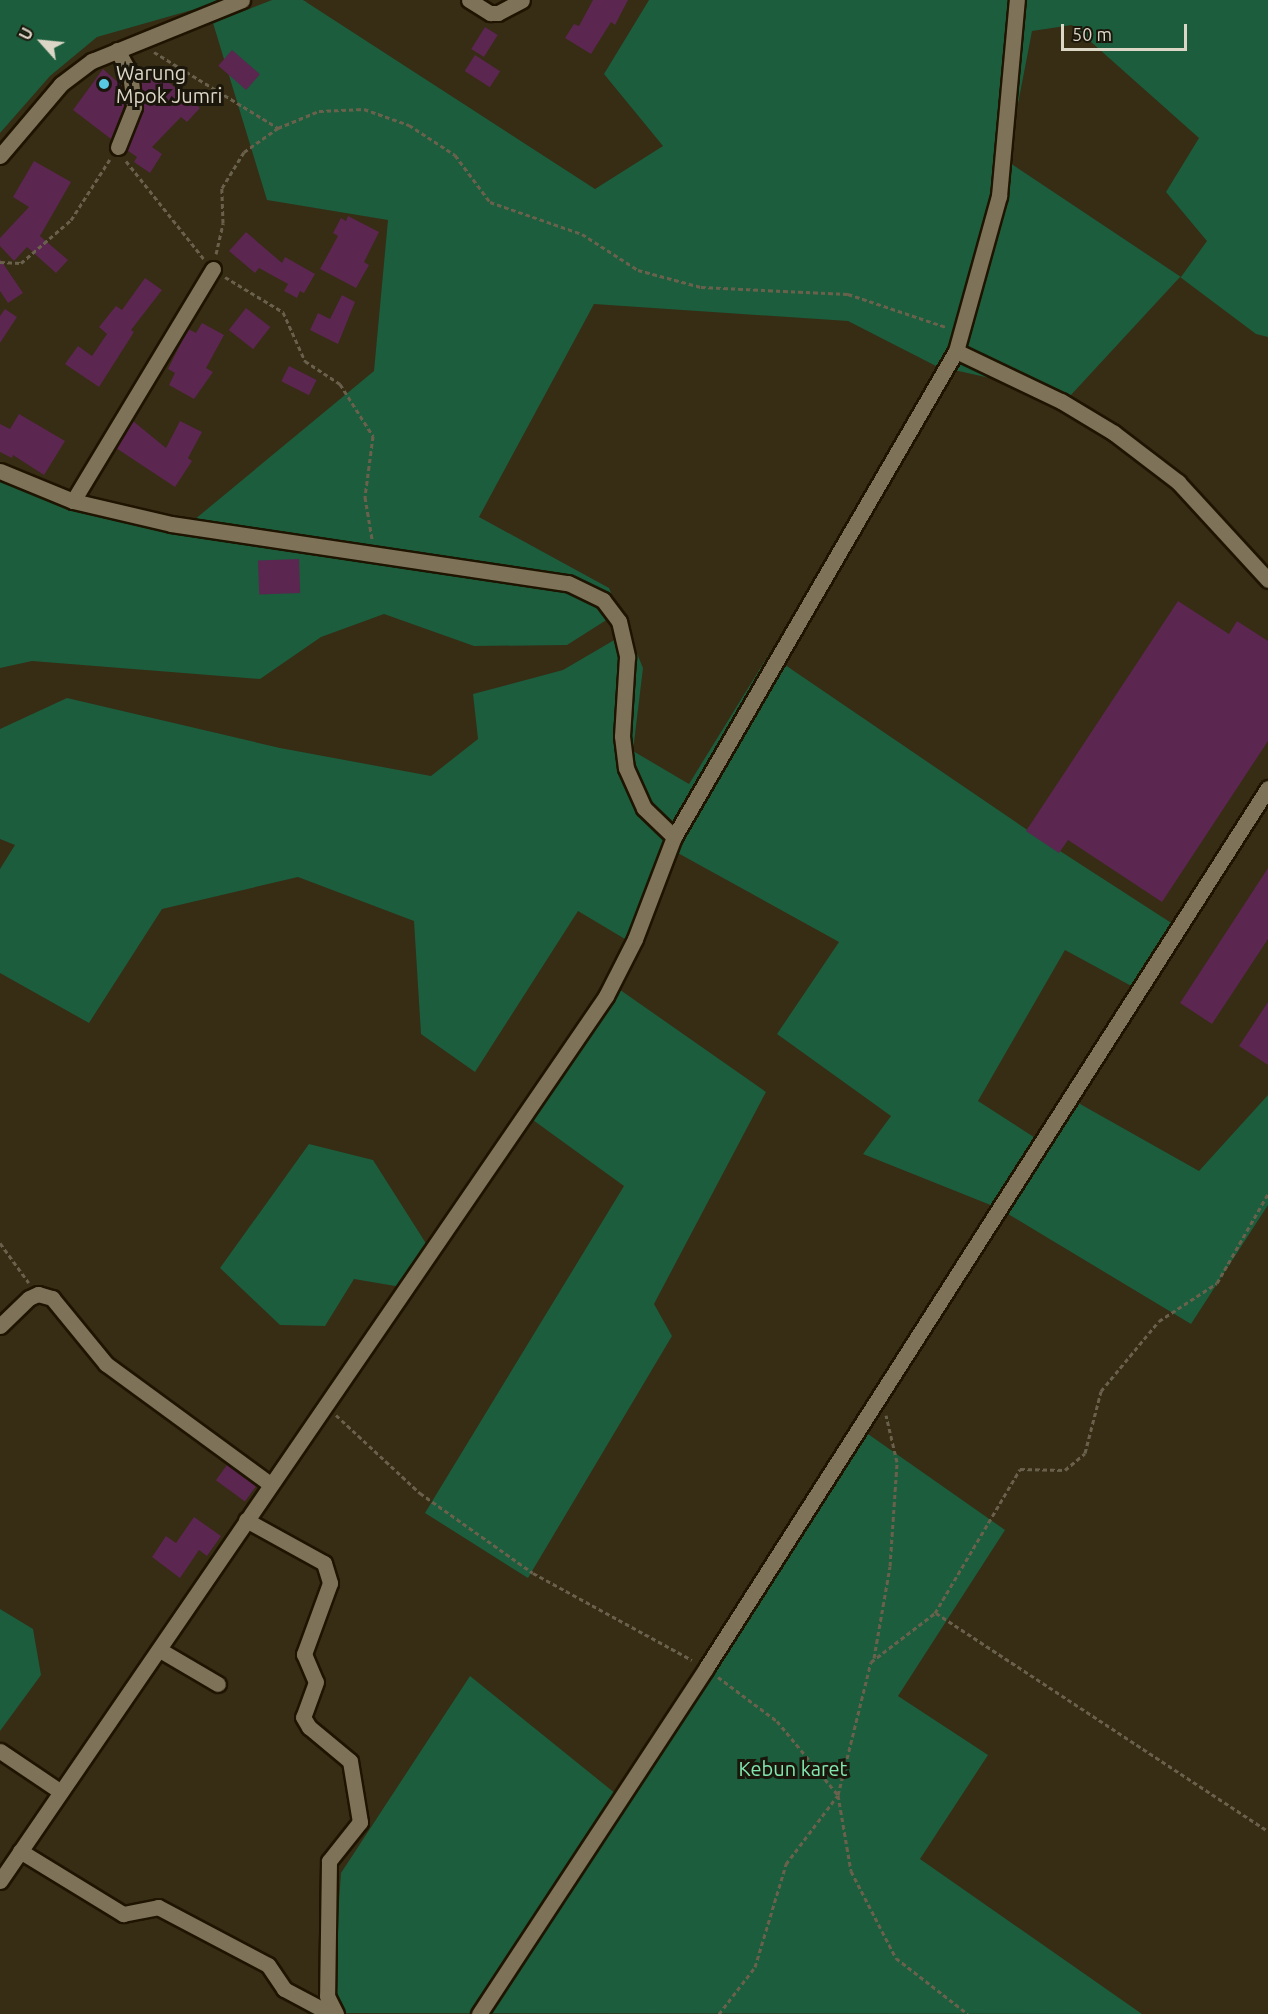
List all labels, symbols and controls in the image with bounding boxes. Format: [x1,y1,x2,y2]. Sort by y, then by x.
north arrow [12,12,72,72]
scale bar [1064,12,1190,50]
text: 50 m [1072,24,1112,44]
text: U [15,25,37,43]
place label: Warung Mpok Jumri [116,60,222,107]
marker: Warung Mpok Jumri [97,77,111,91]
park label: Kebun karet [739,1756,847,1780]

